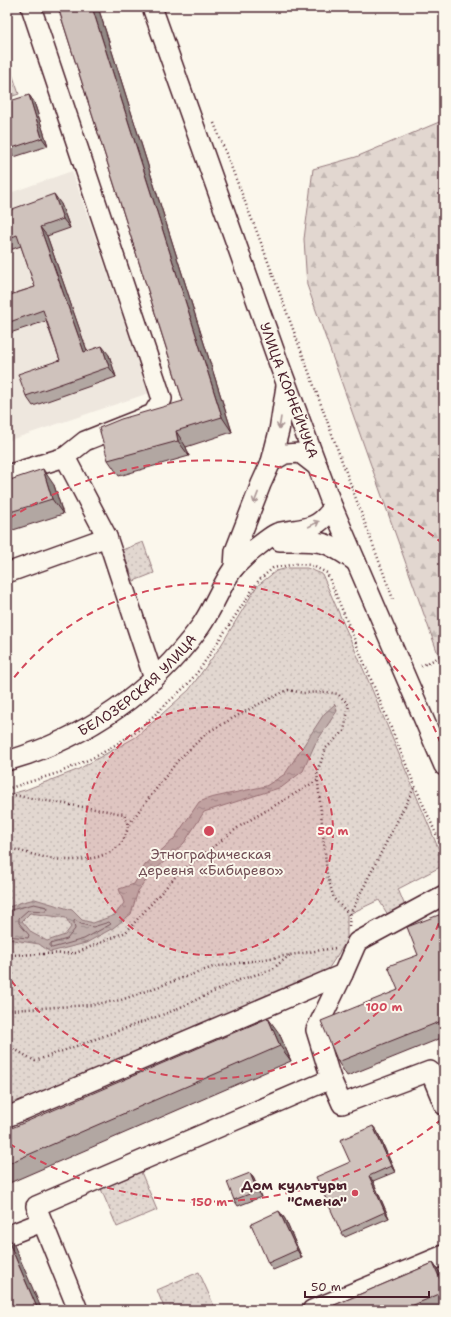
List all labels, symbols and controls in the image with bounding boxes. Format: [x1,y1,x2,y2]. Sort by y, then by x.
street label: УЛИЦА КОРНЕЙЧУКА [256,320,322,461]
one-way arrow [276,416,284,429]
one-way arrow [251,491,259,503]
one-way arrow [308,520,320,528]
street label: БЕЛОЗЕРСКАЯ УЛИЦА [75,630,200,740]
text: 50 m [318,823,349,839]
centre of rings [202,824,216,838]
park label: Этнографическая деревня «Бибирево» [139,845,284,879]
text: 100 m [366,999,403,1015]
place label: Дом культуры "Смена" [241,1176,347,1210]
marker: Дом культуры "Смена" [350,1188,360,1198]
text: 150 m [191,1194,227,1210]
scale bar [305,1273,429,1299]
text: 50 m [311,1279,341,1295]

